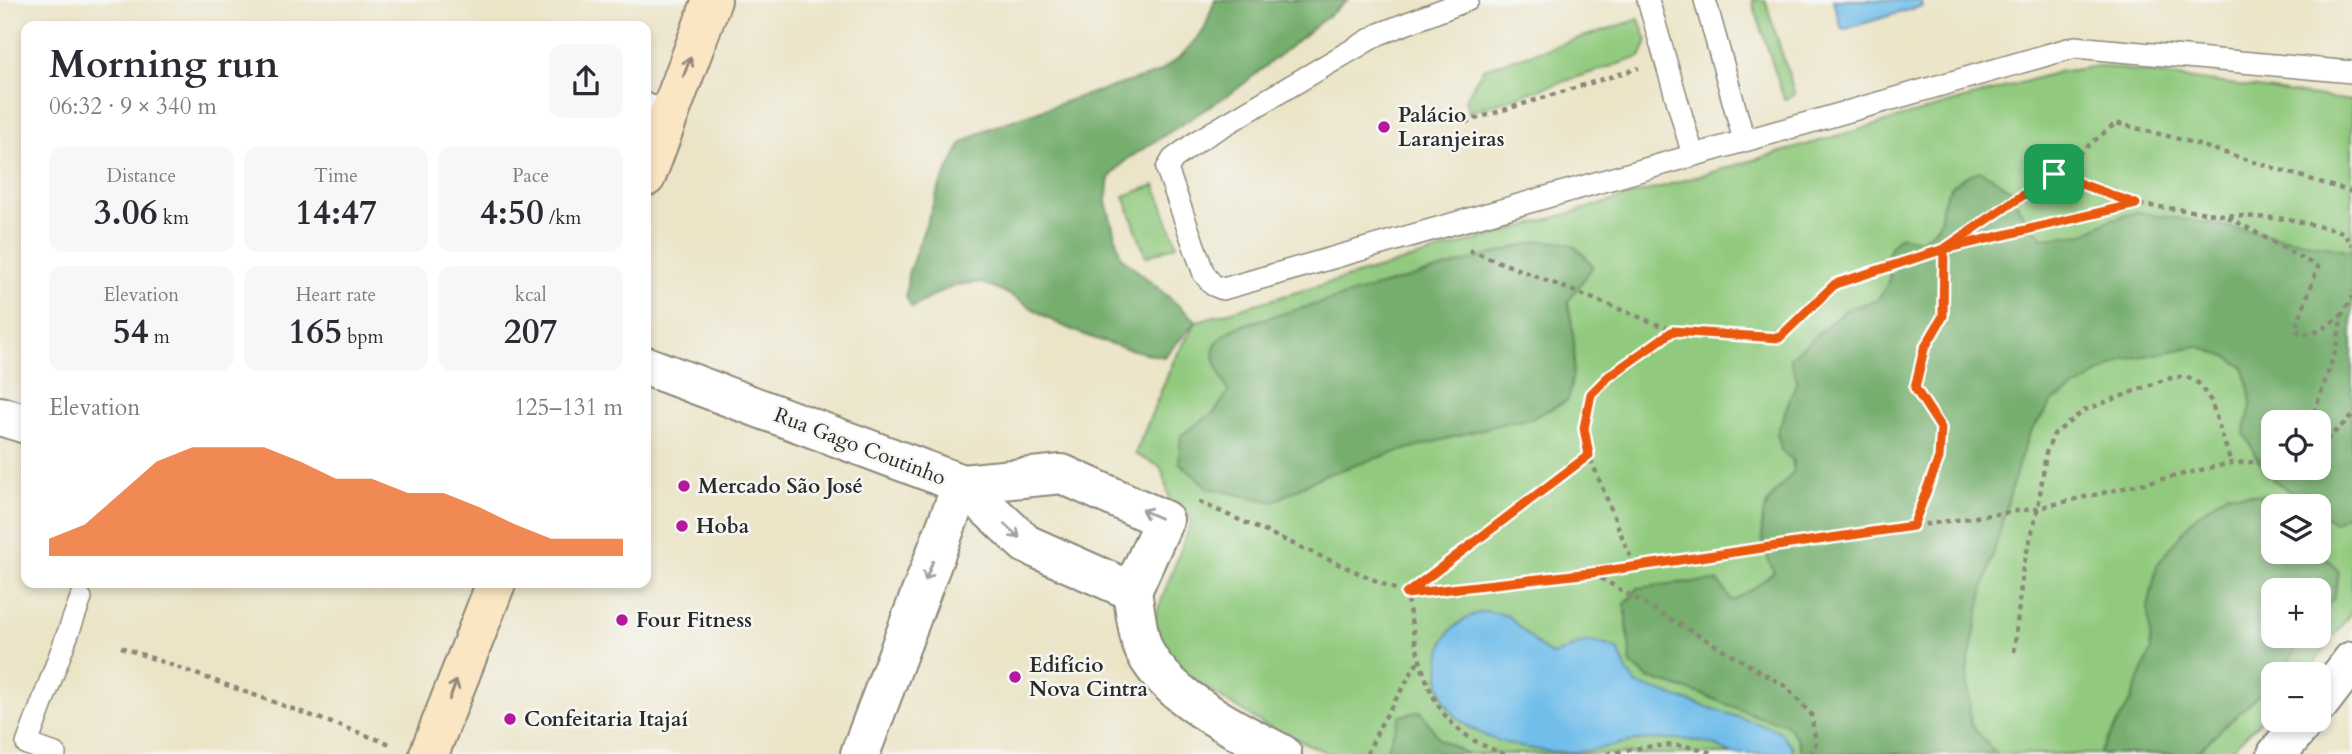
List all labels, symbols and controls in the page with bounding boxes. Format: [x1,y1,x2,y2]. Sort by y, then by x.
text: Morning run [49,39,279,91]
button: share [549,44,623,118]
one-way arrow [682,56,694,78]
text: 06:32 · 9 × 340 m [49,91,217,122]
place label: Palácio Laranjeiras [1398,101,1505,154]
marker: Palácio Laranjeiras [1376,119,1392,135]
pin [2024,144,2084,204]
icon: arrive [2035,155,2073,193]
text: Distance [107,163,176,189]
text: Time [314,163,358,189]
text: Pace [512,163,549,189]
text: 3.06 [94,189,158,237]
text: 14:47 [295,189,377,237]
text: 4:50 [480,189,544,237]
text: km [158,205,189,231]
text: /km [544,205,581,231]
text: Elevation [104,282,179,308]
text: Heart rate [296,282,376,308]
text: kcal [515,282,547,308]
text: 54 [113,308,149,356]
text: 165 [288,308,342,356]
text: 207 [504,308,558,356]
text: m [149,324,170,350]
text: bpm [342,324,384,350]
text: Elevation [49,392,140,423]
text: 125–131 m [514,392,623,423]
street label: Rua Gago Coutinho [770,400,950,493]
map controls [2261,410,2331,732]
button: locate [2261,410,2331,480]
place label: Mercado São José [698,472,863,501]
marker: Mercado São José [676,478,692,494]
button: layers [2261,494,2331,564]
one-way arrow [1141,507,1162,520]
place label: Hoba [696,512,750,541]
marker: Hoba [674,518,690,534]
one-way arrow [1003,523,1021,539]
one-way arrow [922,560,935,582]
button: + [2261,578,2331,648]
place label: Four Fitness [636,606,752,635]
marker: Four Fitness [614,612,630,628]
place label: Edifício Nova Cintra [1029,651,1149,704]
button: − [2261,662,2331,732]
marker: Edifício Nova Cintra [1007,669,1023,685]
one-way arrow [447,680,460,701]
place label: Confeitaria Itajaí [524,705,688,734]
marker: Confeitaria Itajaí [502,711,518,727]

